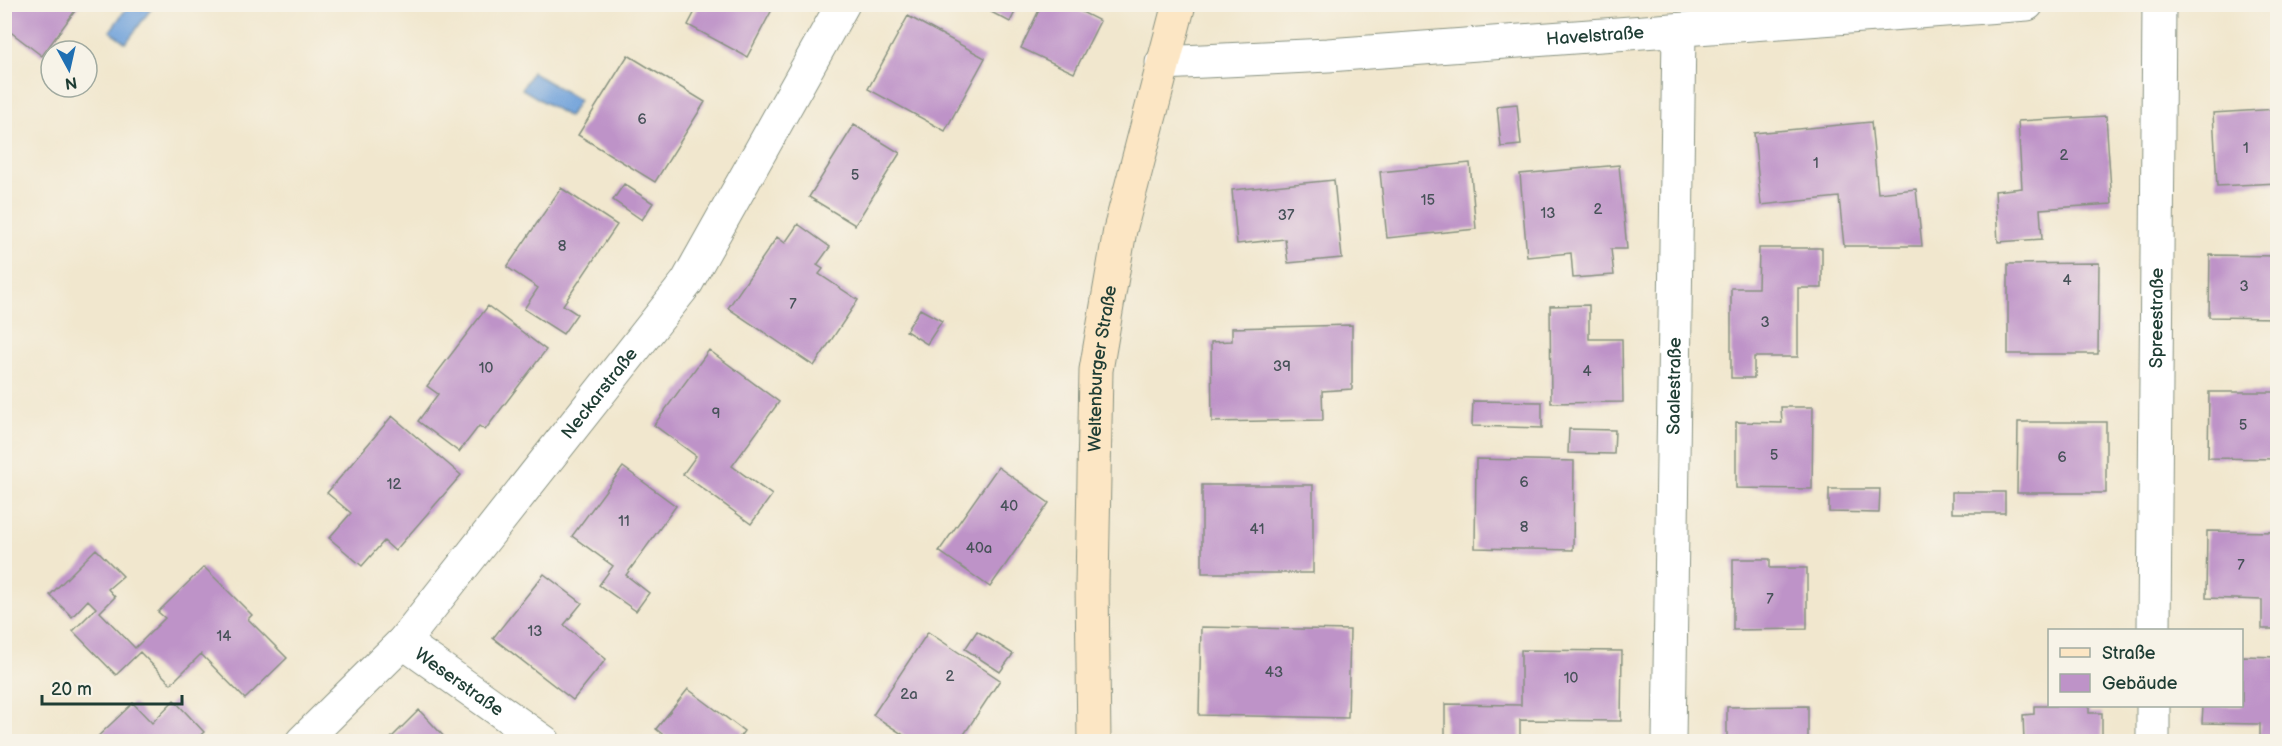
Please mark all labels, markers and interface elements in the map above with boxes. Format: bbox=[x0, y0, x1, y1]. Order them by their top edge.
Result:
street label: Havelstraße bbox=[1545, 22, 1645, 50]
north arrow bbox=[39, 39, 99, 99]
text: N bbox=[64, 72, 78, 93]
house number: 6 bbox=[637, 110, 647, 129]
house number: 1 bbox=[2243, 139, 2249, 158]
house number: 2 bbox=[2060, 146, 2069, 165]
house number: 1 bbox=[1813, 154, 1819, 173]
house number: 5 bbox=[851, 166, 859, 185]
house number: 15 bbox=[1421, 191, 1435, 210]
house number: 2 bbox=[1594, 200, 1603, 219]
house number: 13 bbox=[1540, 204, 1556, 223]
house number: 37 bbox=[1278, 206, 1295, 225]
house number: 8 bbox=[558, 237, 567, 256]
street label: Spreestraße bbox=[2146, 267, 2168, 368]
house number: 4 bbox=[2062, 271, 2072, 290]
house number: 3 bbox=[2239, 277, 2249, 296]
street label: Weltenburger Straße bbox=[1084, 283, 1121, 452]
house number: 7 bbox=[789, 295, 797, 314]
house number: 3 bbox=[1760, 313, 1770, 332]
street label: Saalestraße bbox=[1663, 337, 1686, 435]
street label: Neckarstraße bbox=[557, 343, 642, 443]
house number: 39 bbox=[1273, 357, 1291, 376]
house number: 10 bbox=[479, 359, 493, 378]
house number: 4 bbox=[1582, 362, 1592, 381]
house number: 9 bbox=[712, 404, 720, 423]
house number: 5 bbox=[2239, 416, 2247, 435]
house number: 5 bbox=[1770, 446, 1778, 465]
house number: 6 bbox=[2057, 448, 2067, 467]
house number: 6 bbox=[1519, 473, 1529, 492]
house number: 12 bbox=[387, 475, 401, 494]
house number: 40 bbox=[1000, 497, 1018, 516]
house number: 11 bbox=[618, 512, 630, 531]
house number: 8 bbox=[1520, 518, 1529, 537]
house number: 41 bbox=[1250, 520, 1264, 539]
house number: 40a bbox=[966, 539, 992, 558]
house number: 7 bbox=[2237, 556, 2245, 575]
house number: 7 bbox=[1766, 590, 1774, 609]
house number: 13 bbox=[527, 622, 543, 641]
house number: 14 bbox=[217, 627, 231, 646]
legend bbox=[2048, 629, 2243, 707]
text: Straße bbox=[2102, 643, 2156, 664]
street label: Weserstraße bbox=[411, 644, 508, 721]
house number: 43 bbox=[1265, 663, 1283, 682]
house number: 2 bbox=[946, 667, 955, 686]
scale bar bbox=[42, 668, 182, 706]
house number: 10 bbox=[1564, 669, 1578, 688]
text: Gebäude bbox=[2102, 673, 2178, 694]
text: 20 m bbox=[51, 679, 92, 700]
house number: 2a bbox=[900, 685, 918, 704]

